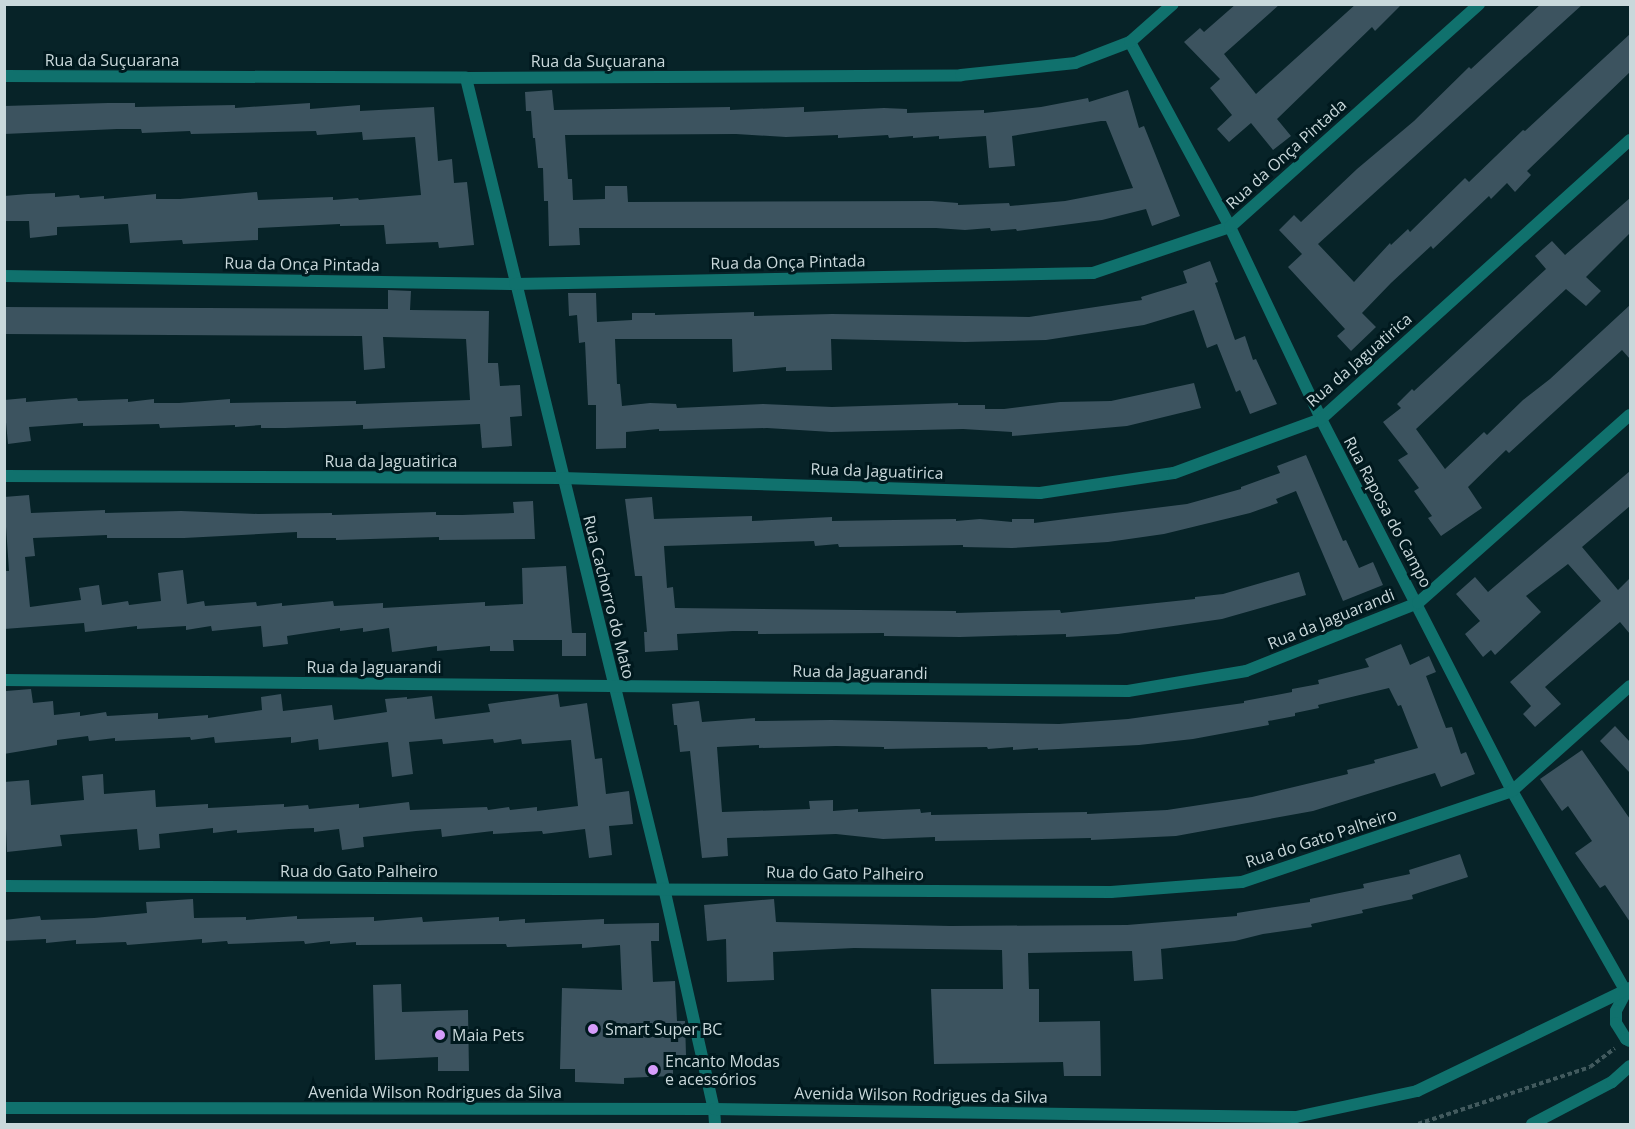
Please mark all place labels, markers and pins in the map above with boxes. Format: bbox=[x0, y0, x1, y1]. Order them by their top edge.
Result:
place label: Smart Super BC bbox=[605, 1019, 722, 1039]
marker: Smart Super BC bbox=[586, 1022, 600, 1036]
place label: Maia Pets bbox=[452, 1025, 524, 1045]
marker: Maia Pets bbox=[433, 1028, 447, 1042]
place label: Encanto Modas e acessórios bbox=[665, 1051, 780, 1089]
marker: Encanto Modas e acessórios bbox=[646, 1063, 660, 1077]

